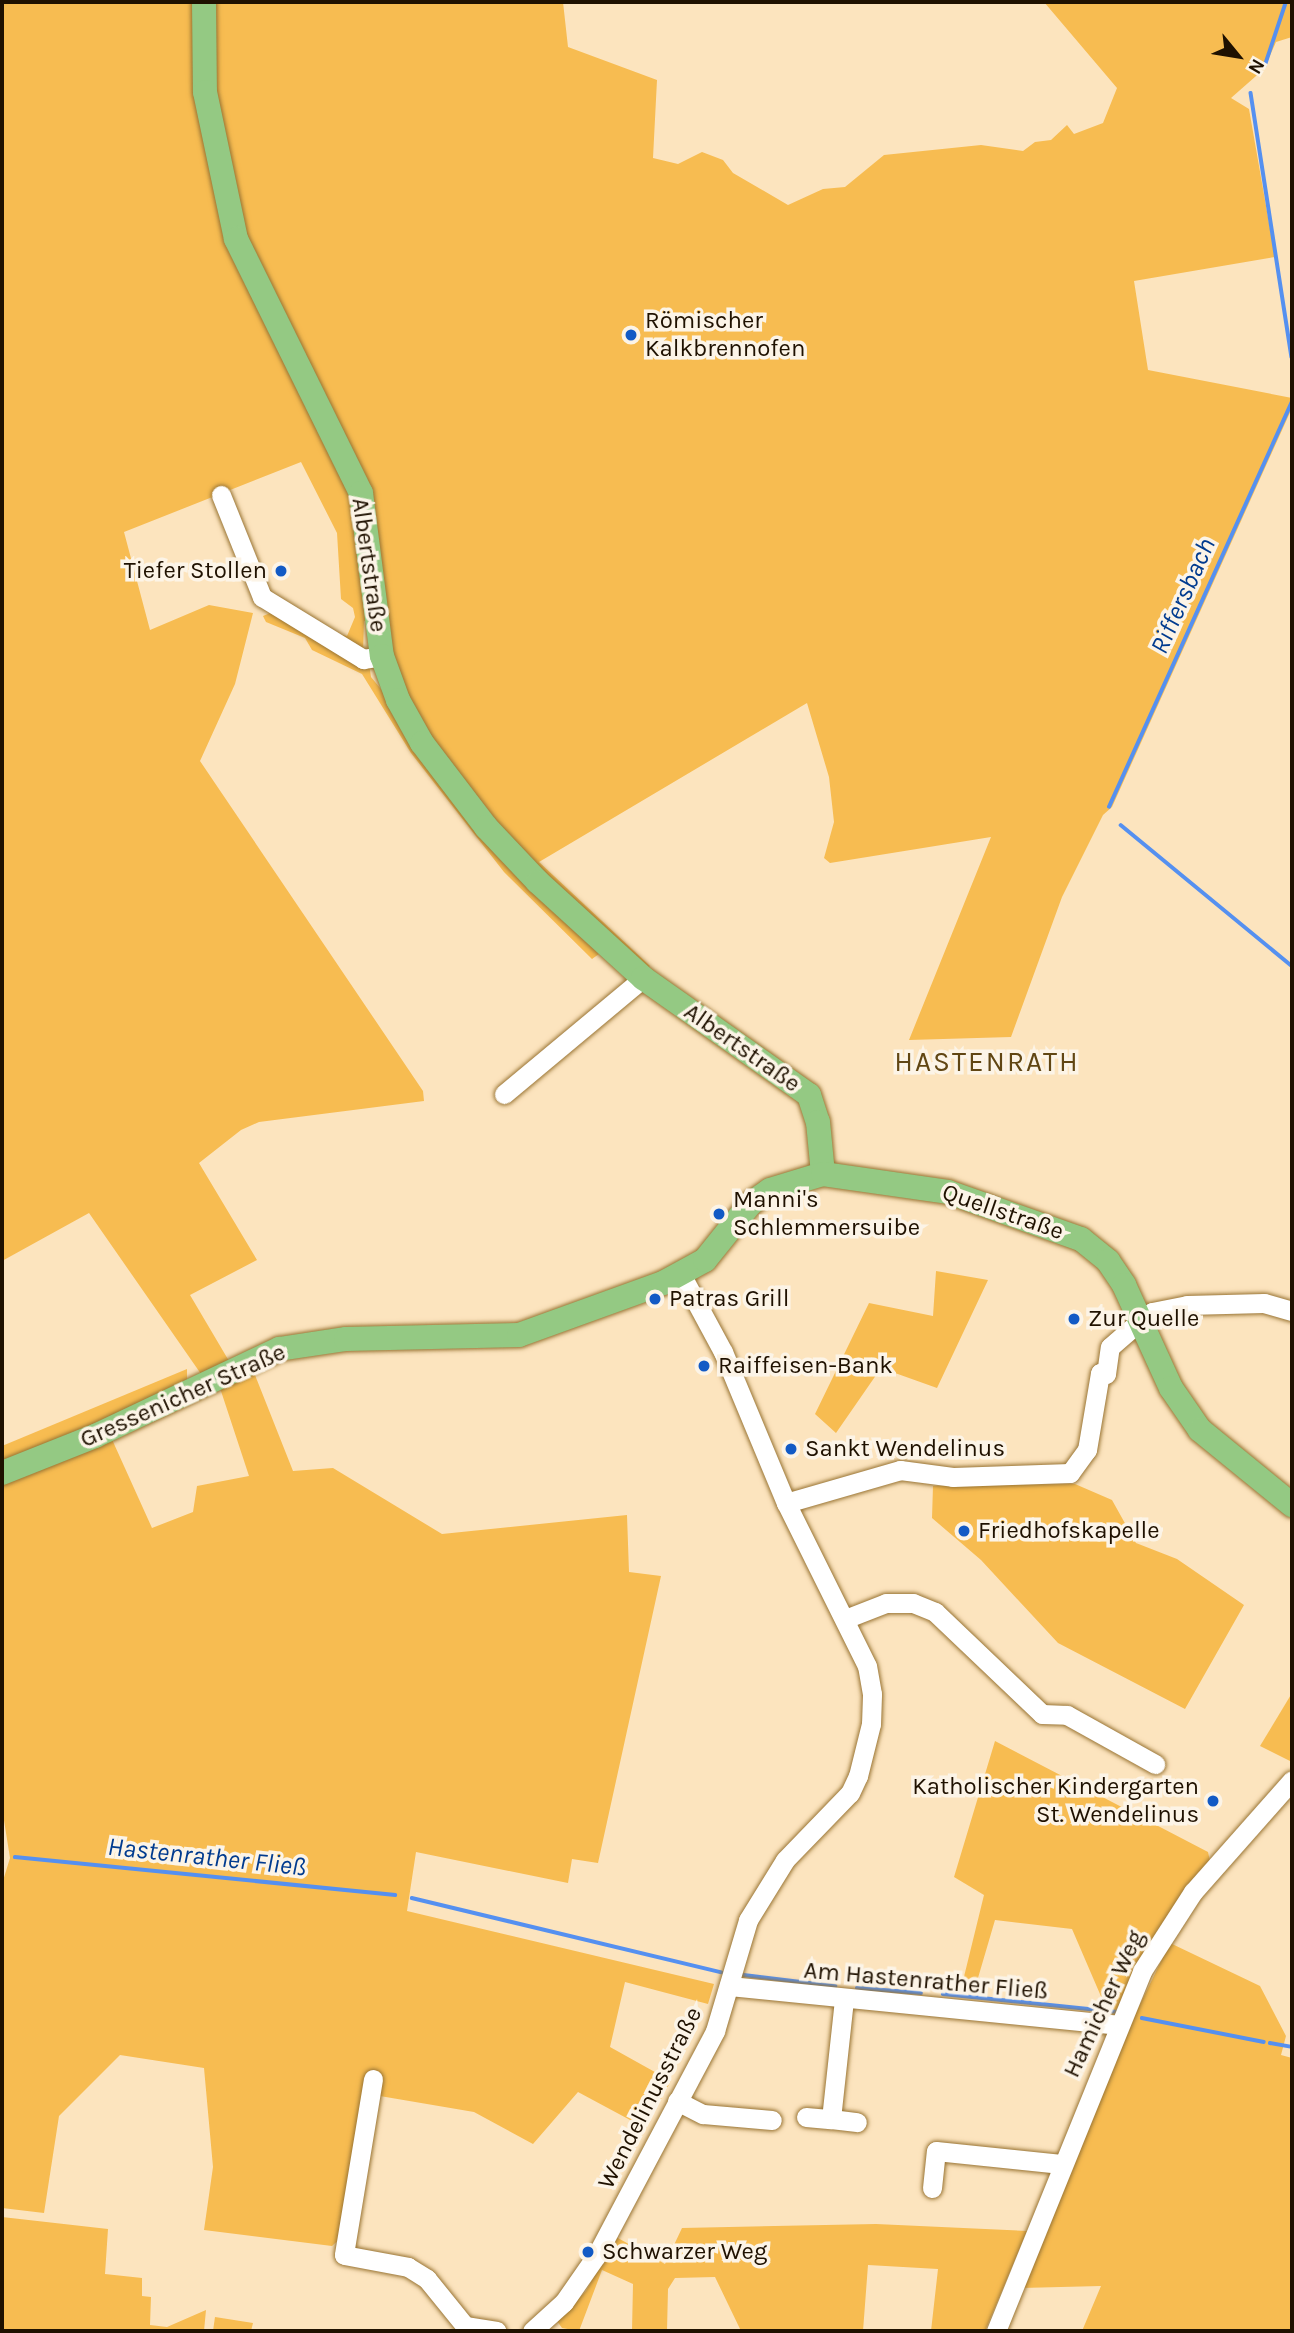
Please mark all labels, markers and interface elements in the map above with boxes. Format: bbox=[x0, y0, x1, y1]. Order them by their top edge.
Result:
north arrow bbox=[1203, 21, 1273, 91]
text: N bbox=[1243, 55, 1269, 78]
place label: Römischer Kalkbrennofen bbox=[645, 307, 805, 363]
marker: Römischer Kalkbrennofen bbox=[623, 327, 639, 343]
street label: Albertstraße bbox=[345, 496, 393, 634]
water label: Riffersbach bbox=[1144, 533, 1222, 659]
place label: Tiefer Stollen bbox=[124, 557, 267, 585]
marker: Tiefer Stollen bbox=[273, 563, 289, 579]
street label: Albertstraße bbox=[678, 997, 806, 1099]
district label: HASTENRATH bbox=[896, 1045, 1078, 1079]
street label: Quellstraße bbox=[939, 1178, 1067, 1246]
place label: Manni's Schlemmersuibe bbox=[733, 1186, 920, 1242]
marker: Manni's Schlemmersuibe bbox=[711, 1206, 727, 1222]
place label: Patras Grill bbox=[669, 1285, 789, 1313]
marker: Patras Grill bbox=[647, 1291, 663, 1307]
place label: Zur Quelle bbox=[1088, 1305, 1199, 1333]
marker: Zur Quelle bbox=[1066, 1311, 1082, 1327]
street label: Gressenicher Straße bbox=[76, 1338, 290, 1454]
place label: Raiffeisen-Bank bbox=[718, 1352, 893, 1380]
marker: Raiffeisen-Bank bbox=[696, 1358, 712, 1374]
place label: Sankt Wendelinus bbox=[805, 1435, 1005, 1463]
marker: Sankt Wendelinus bbox=[783, 1441, 799, 1457]
place label: Friedhofskapelle bbox=[978, 1517, 1160, 1545]
marker: Friedhofskapelle bbox=[956, 1523, 972, 1539]
place label: Katholischer Kindergarten St. Wendelinus bbox=[912, 1773, 1199, 1829]
marker: Katholischer Kindergarten St. Wendelinus bbox=[1205, 1793, 1221, 1809]
water label: Hastenrather Fließ bbox=[106, 1831, 308, 1883]
street label: Hamicher Weg bbox=[1057, 1926, 1151, 2082]
street label: Am Hastenrather Fließ bbox=[803, 1956, 1049, 2006]
street label: Wendelinusstraße bbox=[592, 2002, 708, 2194]
place label: Schwarzer Weg bbox=[602, 2238, 767, 2266]
marker: Schwarzer Weg bbox=[580, 2244, 596, 2260]

